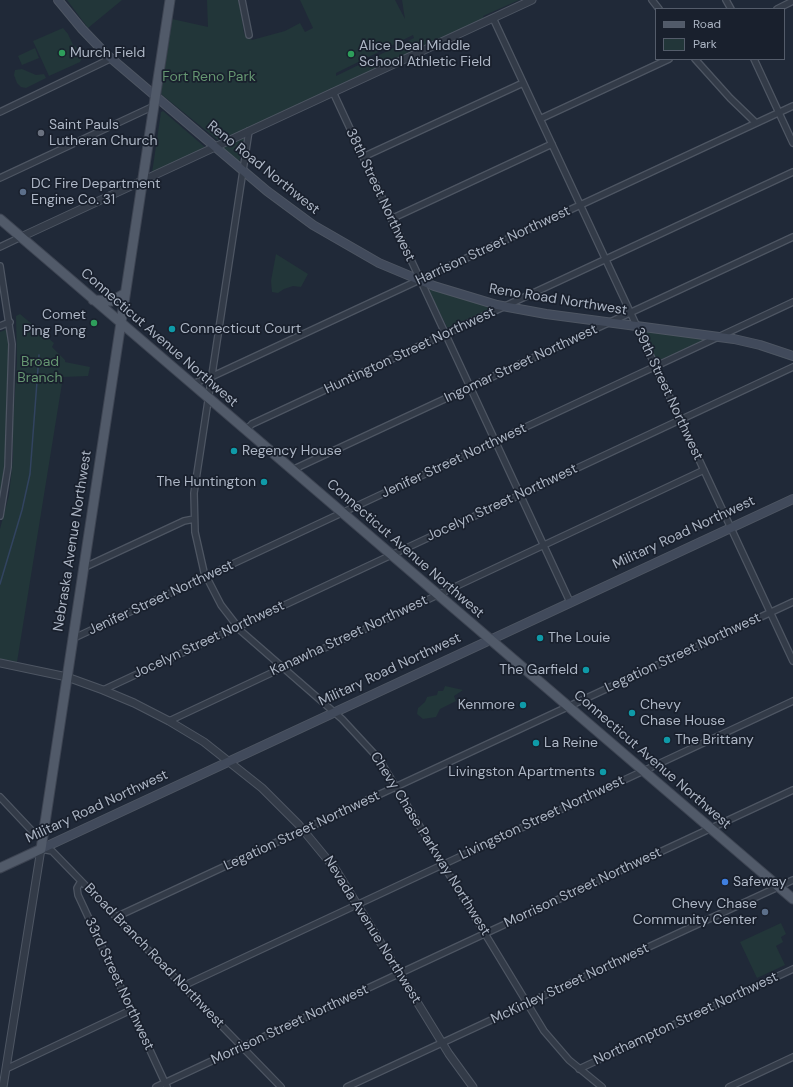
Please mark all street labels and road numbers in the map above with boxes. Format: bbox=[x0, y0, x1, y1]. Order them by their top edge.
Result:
street label: Reno Road Northwest bbox=[204, 118, 322, 218]
street label: 38th Street Northwest bbox=[342, 126, 418, 264]
street label: Harrison Street Northwest bbox=[413, 203, 573, 289]
street label: Connecticut Avenue Northwest bbox=[77, 265, 241, 411]
street label: Reno Road Northwest bbox=[488, 281, 628, 319]
street label: Huntington Street Northwest bbox=[322, 304, 498, 398]
street label: Ingomar Street Northwest bbox=[442, 321, 600, 407]
street label: 39th Street Northwest bbox=[630, 325, 706, 463]
street label: Jenifer Street Northwest bbox=[379, 420, 529, 502]
street label: Nebraska Avenue Northwest bbox=[50, 449, 96, 633]
street label: Jocelyn Street Northwest bbox=[424, 461, 580, 545]
street label: Connecticut Avenue Northwest bbox=[323, 476, 487, 622]
street label: Military Road Northwest bbox=[610, 493, 758, 573]
street label: Jenifer Street Northwest bbox=[86, 557, 236, 639]
street label: Kanawha Street Northwest bbox=[268, 592, 430, 680]
street label: Jocelyn Street Northwest bbox=[131, 598, 287, 682]
street label: Legation Street Northwest bbox=[603, 610, 763, 696]
street label: Military Road Northwest bbox=[316, 630, 464, 710]
street label: Connecticut Avenue Northwest bbox=[570, 687, 734, 833]
street label: Chevy Chase Parkway Northwest bbox=[366, 749, 494, 939]
street label: Military Road Northwest bbox=[23, 767, 171, 847]
street label: Livingston Street Northwest bbox=[457, 772, 627, 864]
street label: Legation Street Northwest bbox=[222, 788, 382, 874]
street label: Morrison Street Northwest bbox=[502, 844, 664, 932]
street label: Nevada Avenue Northwest bbox=[320, 853, 424, 1007]
street label: Broad Branch Road Northwest bbox=[80, 880, 228, 1032]
street label: 33rd Street Northwest bbox=[81, 915, 157, 1053]
street label: McKinley Street Northwest bbox=[488, 940, 652, 1028]
street label: Northampton Street Northwest bbox=[591, 969, 781, 1069]
street label: Morrison Street Northwest bbox=[209, 981, 371, 1069]

